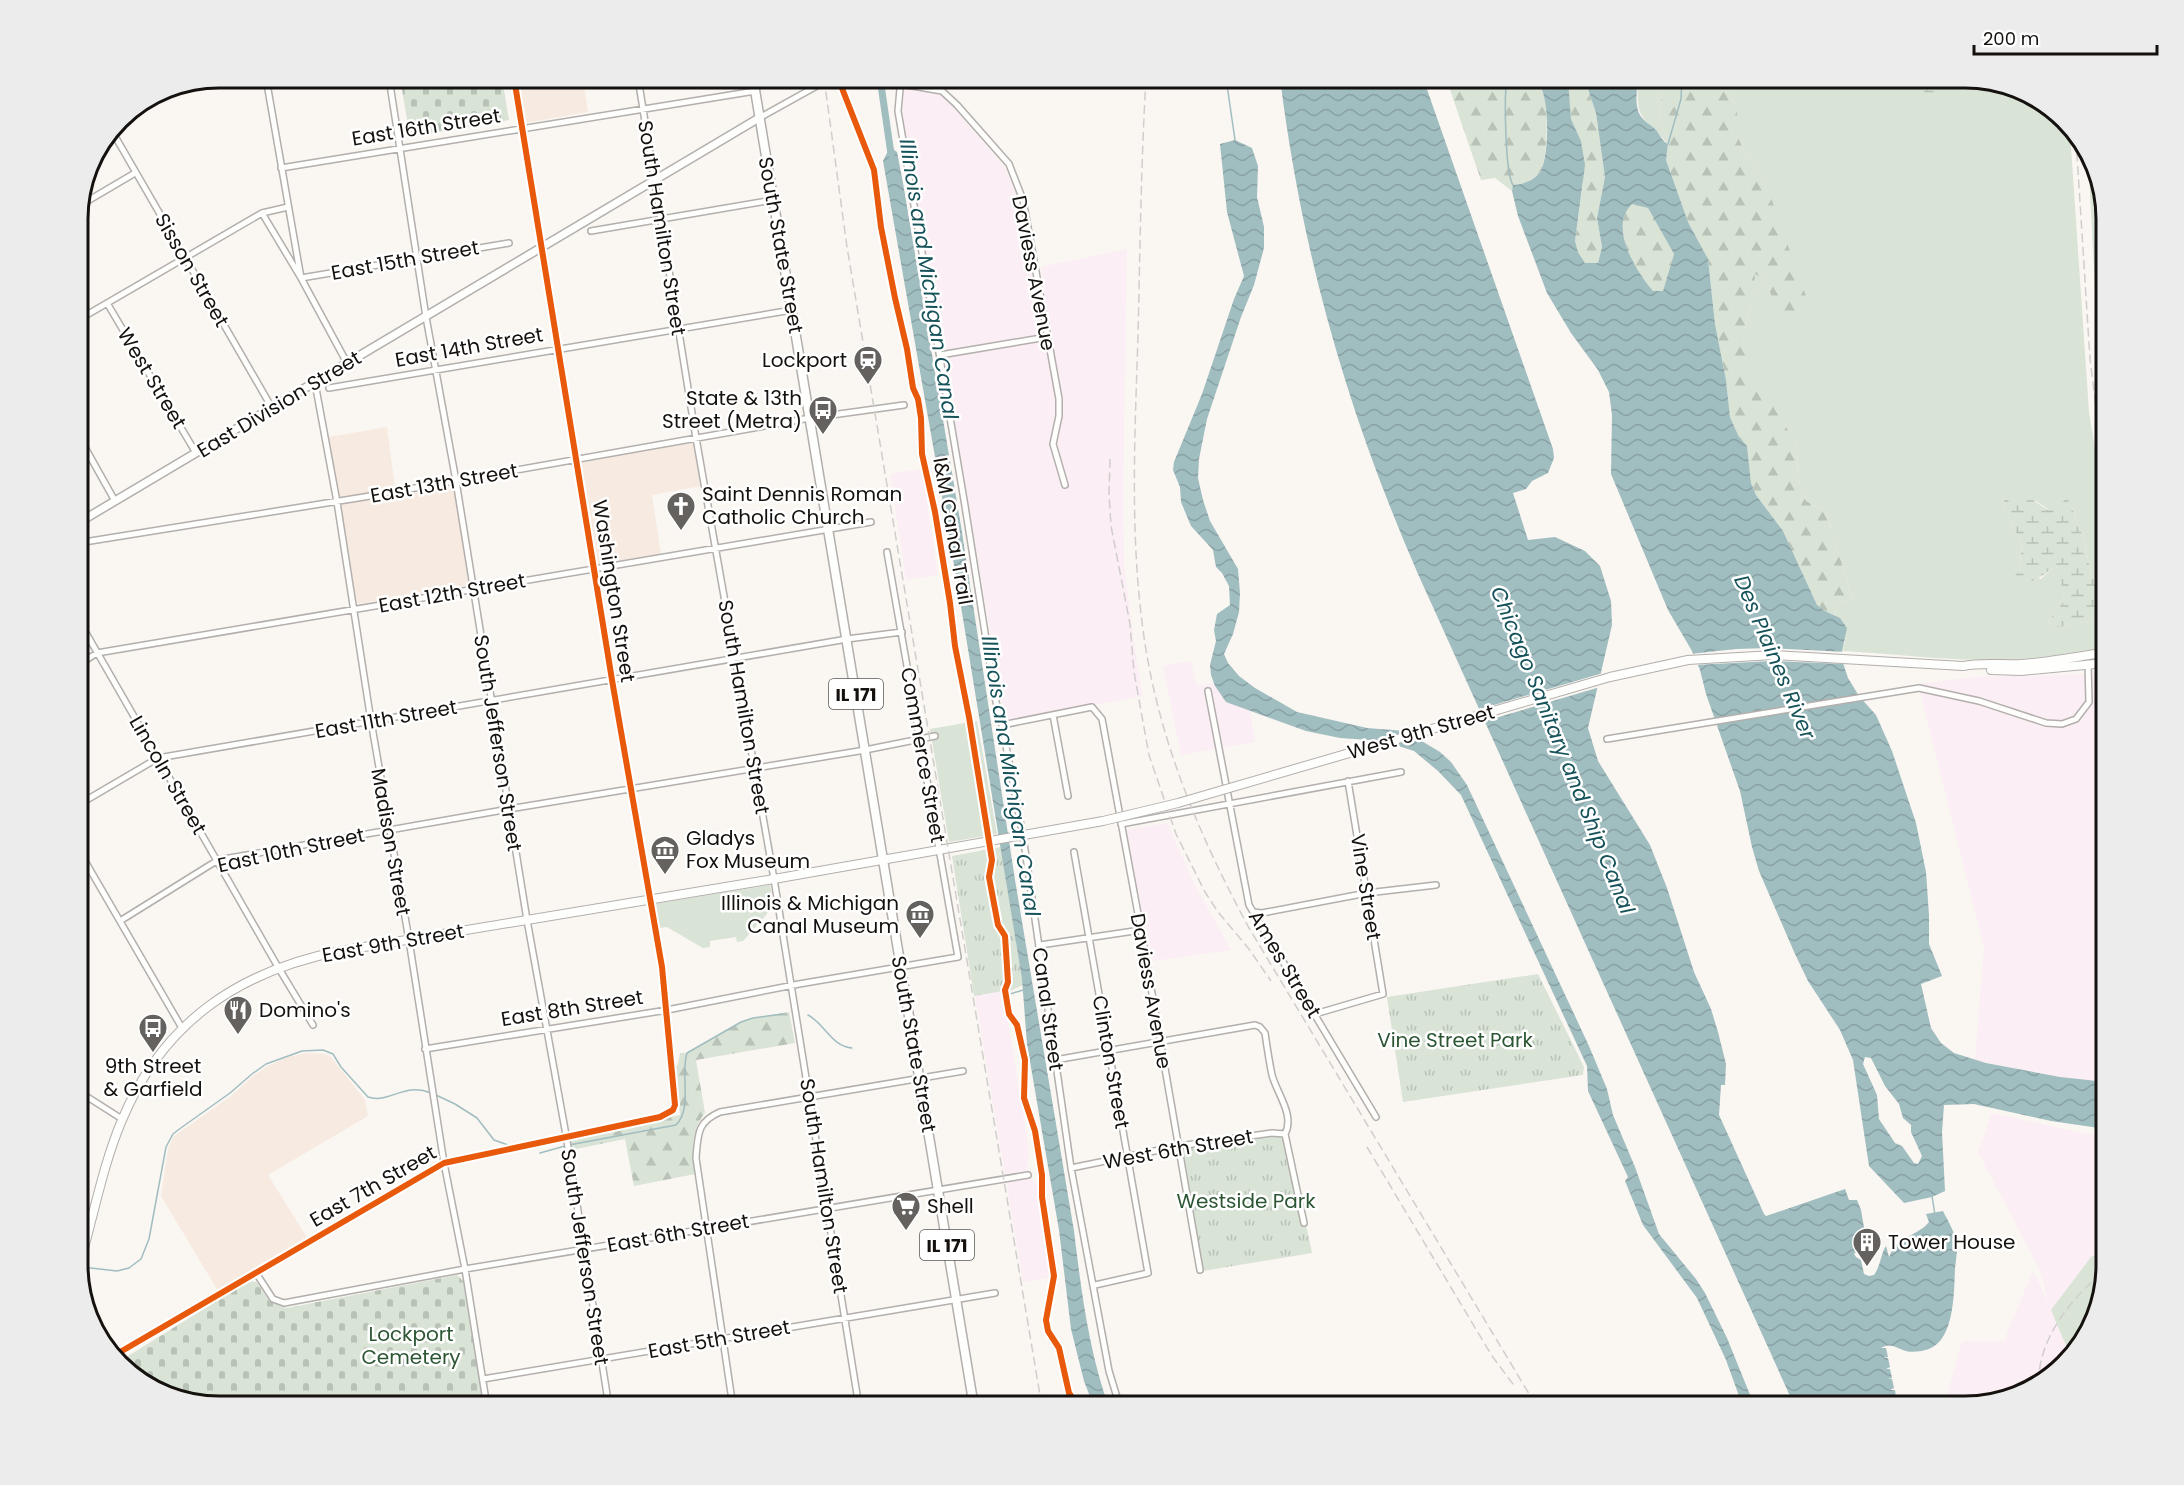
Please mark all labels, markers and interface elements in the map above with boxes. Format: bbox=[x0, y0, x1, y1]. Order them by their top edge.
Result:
scale bar bbox=[1974, 18, 2157, 56]
text: 200 m bbox=[1983, 26, 2039, 51]
street label: East 16th Street bbox=[350, 101, 502, 153]
street label: South Hamilton Street bbox=[631, 118, 693, 338]
water label: Illinois and Michigan Canal bbox=[892, 137, 966, 422]
street label: South State Street bbox=[752, 154, 810, 336]
street label: Daviess Avenue bbox=[1005, 193, 1063, 353]
street label: Sisson Street bbox=[148, 208, 236, 332]
street label: East 15th Street bbox=[329, 233, 481, 287]
street label: East 14th Street bbox=[393, 320, 545, 374]
street label: West Street bbox=[111, 322, 193, 434]
street label: East Division Street bbox=[192, 344, 366, 464]
station icon: Lockport bbox=[852, 344, 884, 386]
place label: Lockport bbox=[762, 346, 847, 374]
place label: State & 13th Street (Metra) bbox=[662, 384, 802, 435]
bus stop icon: State & 13th Street (Metra) bbox=[807, 394, 839, 436]
street label: I&M Canal Trail bbox=[926, 455, 980, 607]
street label: East 13th Street bbox=[368, 456, 520, 510]
place label: Saint Dennis Roman Catholic Church bbox=[702, 480, 902, 531]
church icon: Saint Dennis Roman Catholic Church bbox=[665, 490, 697, 532]
street label: Washington Street bbox=[586, 498, 642, 684]
street label: East 12th Street bbox=[376, 566, 528, 620]
water label: Des Plaines River bbox=[1727, 570, 1823, 745]
water label: Chicago Sanitary and Ship Canal bbox=[1484, 582, 1643, 919]
street label: South Hamilton Street bbox=[711, 598, 777, 816]
street label: South Jefferson Street bbox=[467, 633, 529, 853]
water label: Illinois and Michigan Canal bbox=[974, 634, 1048, 919]
street label: Commerce Street bbox=[894, 665, 952, 845]
road number: IL 171 bbox=[829, 679, 883, 709]
street label: East 11th Street bbox=[313, 693, 459, 745]
street label: West 9th Street bbox=[1344, 698, 1498, 766]
street label: Lincoln Street bbox=[123, 710, 213, 840]
street label: Madison Street bbox=[364, 766, 418, 918]
street label: East 10th Street bbox=[215, 821, 367, 879]
place label: Gladys Fox Museum bbox=[686, 824, 810, 875]
street label: Vine Street bbox=[1344, 832, 1388, 942]
museum icon: Gladys Fox Museum bbox=[649, 834, 681, 876]
place label: Illinois & Michigan Canal Museum bbox=[721, 889, 899, 940]
museum icon: Illinois & Michigan Canal Museum bbox=[904, 898, 936, 940]
street label: Ames Street bbox=[1242, 905, 1328, 1023]
street label: Daviess Avenue bbox=[1124, 911, 1178, 1071]
street label: East 9th Street bbox=[320, 917, 466, 969]
street label: Canal Street bbox=[1025, 946, 1071, 1072]
street label: South State Street bbox=[885, 953, 943, 1135]
street label: East 8th Street bbox=[499, 983, 645, 1033]
street label: Clinton Street bbox=[1086, 993, 1136, 1131]
restaurant icon: Domino's bbox=[222, 994, 254, 1036]
place label: Domino's bbox=[259, 996, 351, 1024]
bus stop icon: 9th Street & Garfield bbox=[137, 1012, 169, 1054]
park label: Vine Street Park bbox=[1377, 1026, 1534, 1054]
place label: 9th Street & Garfield bbox=[104, 1052, 203, 1103]
street label: South Hamilton Street bbox=[793, 1076, 855, 1296]
street label: West 6th Street bbox=[1101, 1122, 1255, 1176]
street label: East 7th Street bbox=[305, 1138, 441, 1234]
street label: South Jefferson Street bbox=[554, 1147, 616, 1367]
park label: Westside Park bbox=[1176, 1187, 1316, 1215]
supermarket icon: Shell bbox=[890, 1190, 922, 1232]
place label: Shell bbox=[927, 1192, 974, 1220]
street label: East 6th Street bbox=[605, 1207, 751, 1259]
building icon: Tower House bbox=[1851, 1226, 1883, 1268]
place label: Tower House bbox=[1888, 1228, 2016, 1256]
road number: IL 171 bbox=[920, 1230, 974, 1260]
street label: East 5th Street bbox=[646, 1313, 792, 1365]
park label: Lockport Cemetery bbox=[361, 1320, 461, 1371]

